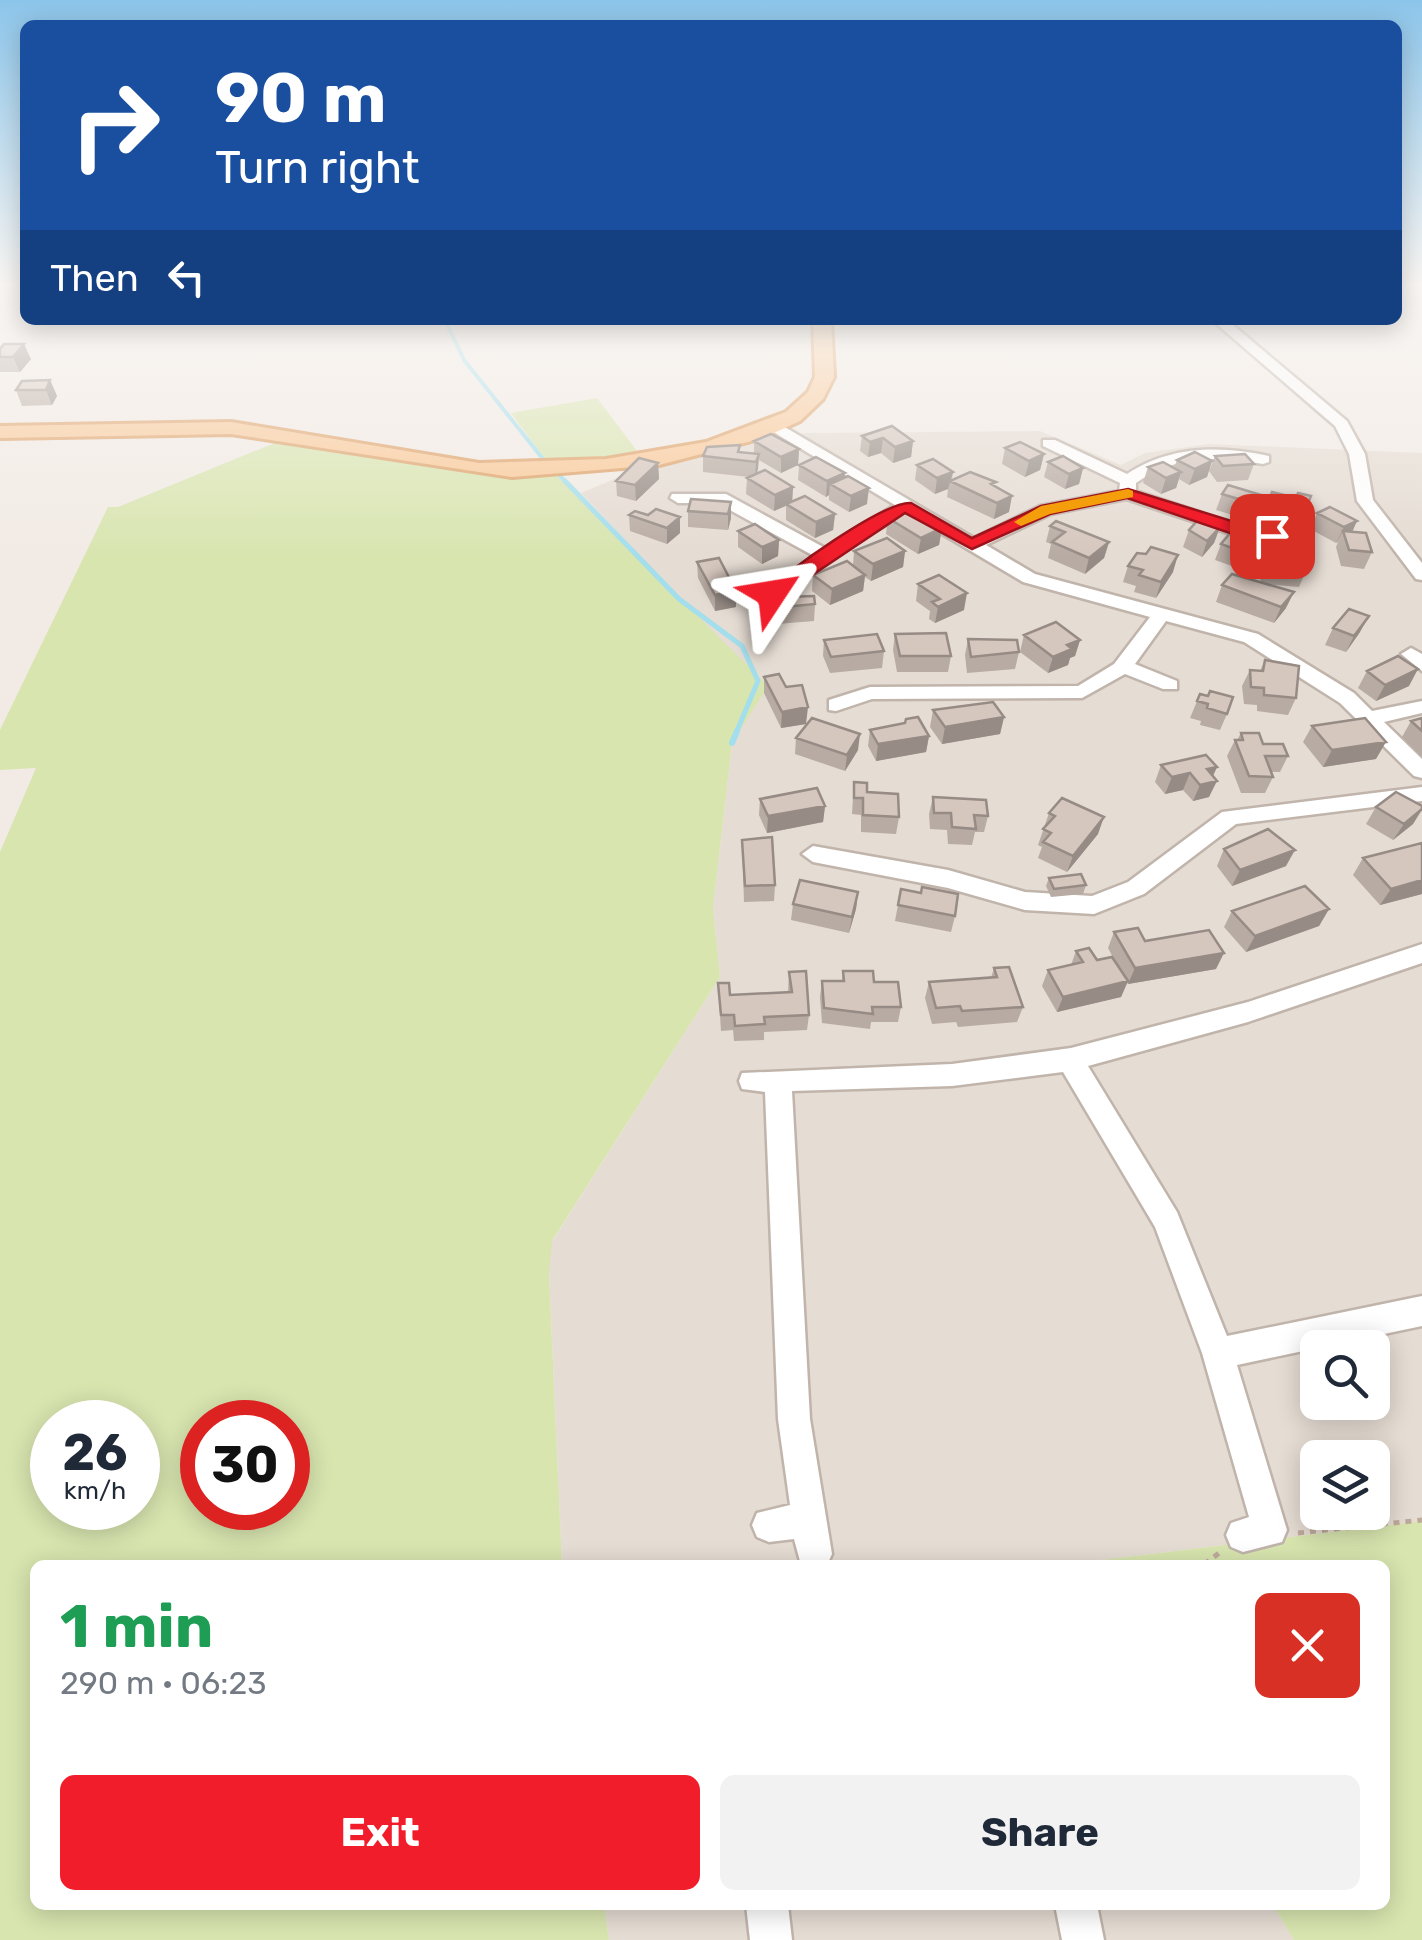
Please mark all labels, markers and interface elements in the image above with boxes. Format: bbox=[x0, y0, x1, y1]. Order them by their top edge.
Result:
text: 90 m bbox=[215, 57, 387, 140]
icon: right bbox=[50, 60, 180, 190]
text: Turn right bbox=[215, 141, 419, 194]
icon: left bbox=[159, 250, 214, 305]
text: Then bbox=[50, 255, 139, 301]
pin bbox=[1230, 494, 1315, 579]
icon: arrive bbox=[1245, 509, 1300, 564]
position arrow bbox=[720, 542, 824, 646]
map controls bbox=[1300, 1330, 1390, 1530]
button: search bbox=[1300, 1330, 1390, 1420]
speed limit sign: 30 bbox=[180, 1400, 310, 1530]
text: 26 bbox=[62, 1423, 128, 1483]
button: layers bbox=[1300, 1440, 1390, 1530]
text: km/h bbox=[64, 1476, 126, 1505]
text: 1 min bbox=[60, 1591, 213, 1662]
button: close bbox=[1255, 1593, 1360, 1698]
text: 290 m · 06:23 bbox=[60, 1664, 266, 1702]
button: Exit bbox=[60, 1775, 700, 1890]
button: Share bbox=[720, 1775, 1360, 1890]

